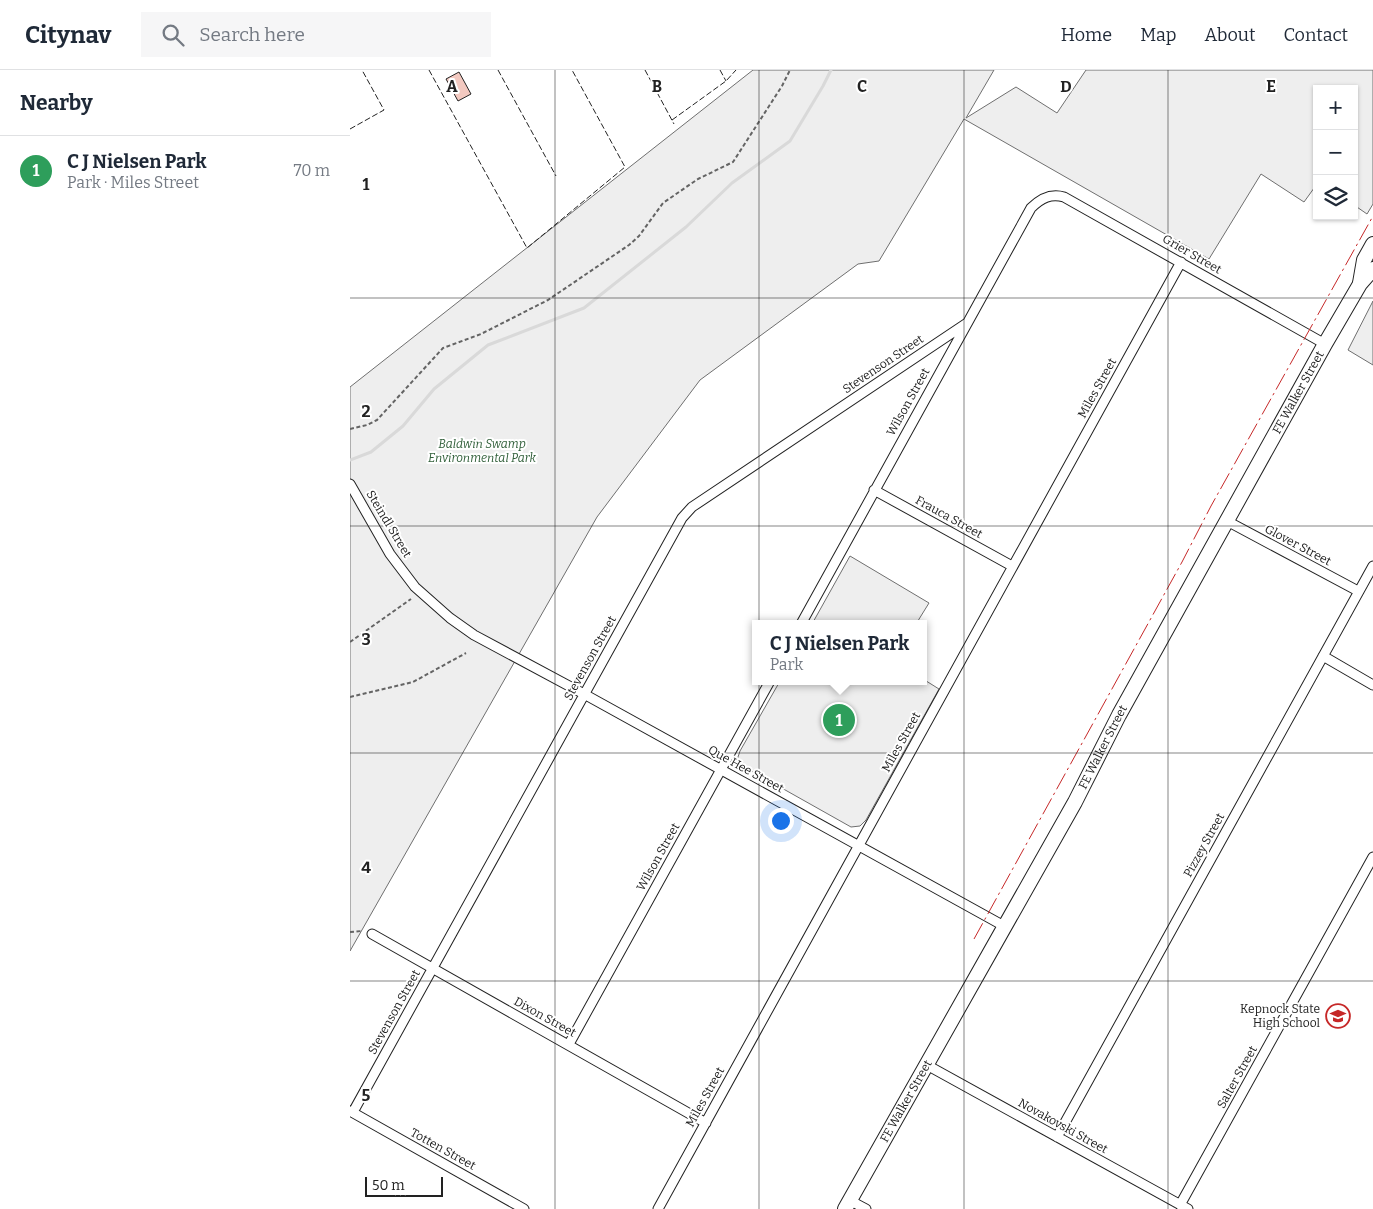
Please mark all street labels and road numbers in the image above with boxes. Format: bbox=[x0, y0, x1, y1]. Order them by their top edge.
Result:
street label: Grier Street bbox=[1160, 232, 1225, 277]
street label: Stevenson Street bbox=[840, 331, 927, 396]
street label: FE Walker Street bbox=[1270, 348, 1327, 436]
street label: Miles Street bbox=[1075, 355, 1120, 420]
street label: Wilson Street bbox=[884, 365, 933, 438]
street label: Steindl Street bbox=[363, 488, 415, 561]
street label: Frauca Street bbox=[913, 493, 985, 541]
street label: Glover Street bbox=[1262, 522, 1334, 569]
street label: Stevenson Street bbox=[561, 613, 619, 703]
street label: FE Walker Street bbox=[1076, 702, 1130, 791]
street label: Miles Street bbox=[879, 709, 924, 774]
street label: Que Hee Street bbox=[706, 742, 787, 796]
street label: Pizzey Street bbox=[1181, 810, 1228, 879]
street label: Wilson Street bbox=[634, 820, 683, 893]
street label: Stevenson Street bbox=[365, 967, 423, 1057]
street label: Dixon Street bbox=[512, 994, 579, 1040]
street label: Salter Street bbox=[1214, 1043, 1260, 1111]
street label: FE Walker Street bbox=[877, 1057, 935, 1145]
street label: Miles Street bbox=[683, 1064, 728, 1129]
street label: Novakovski Street bbox=[1016, 1096, 1111, 1157]
street label: Totten Street bbox=[408, 1125, 479, 1173]

